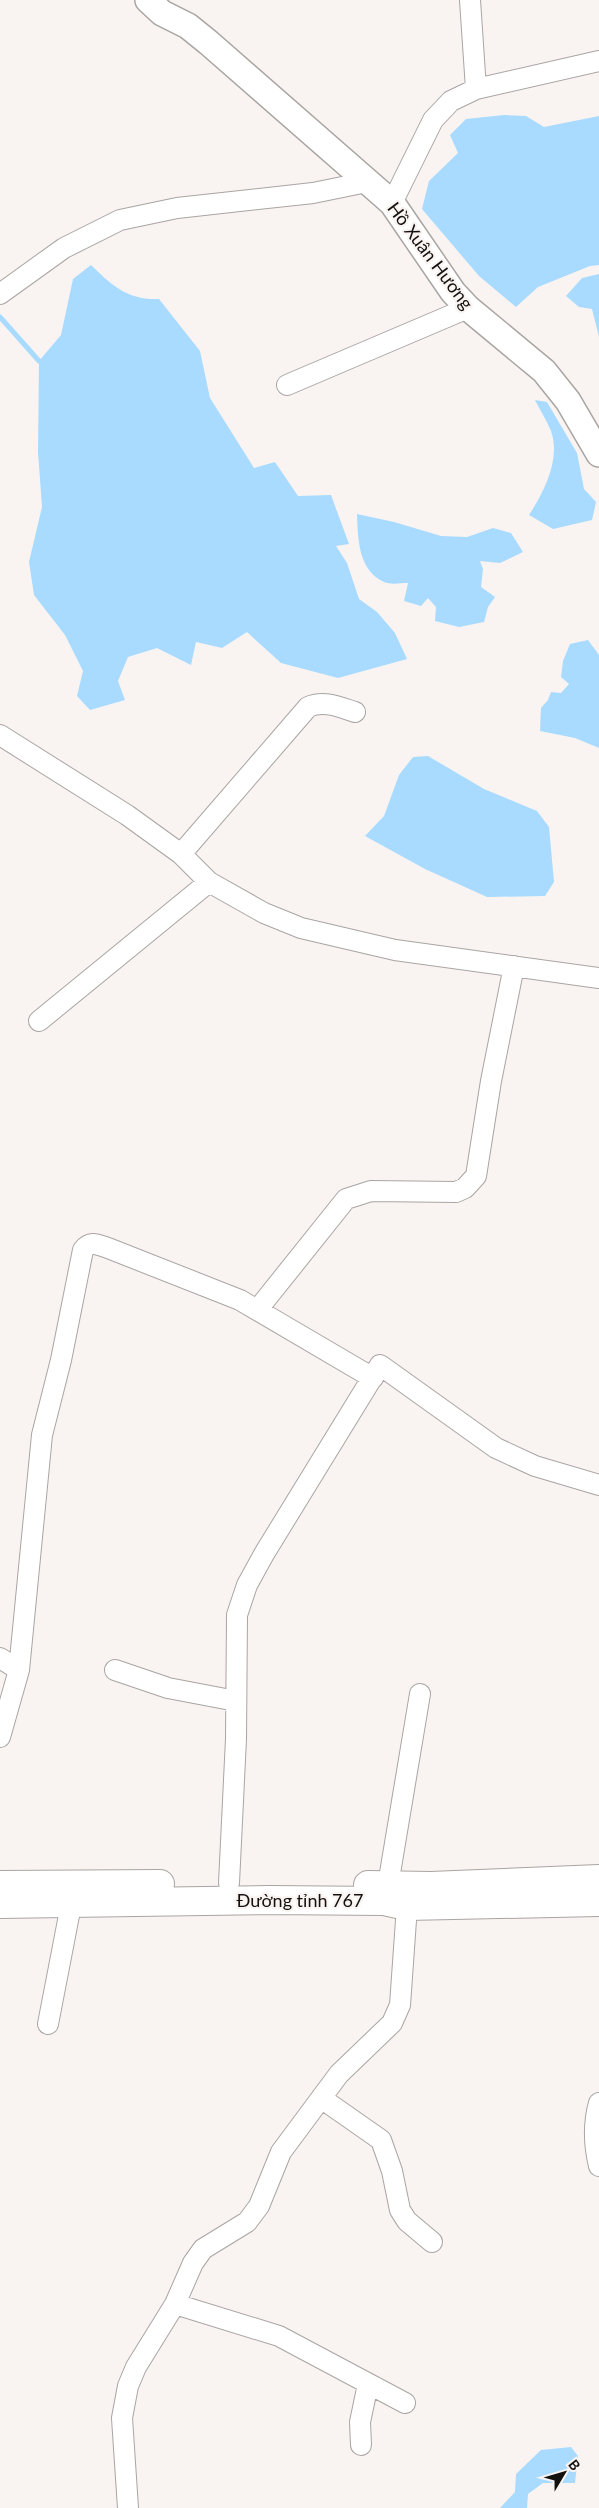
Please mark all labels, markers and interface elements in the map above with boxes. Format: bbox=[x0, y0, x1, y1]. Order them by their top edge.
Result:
street label: Hồ Xuân Hương bbox=[383, 198, 478, 313]
street label: Đường tỉnh 767 bbox=[237, 1889, 363, 1911]
north arrow bbox=[539, 2448, 589, 2498]
text: B bbox=[565, 2456, 584, 2474]

